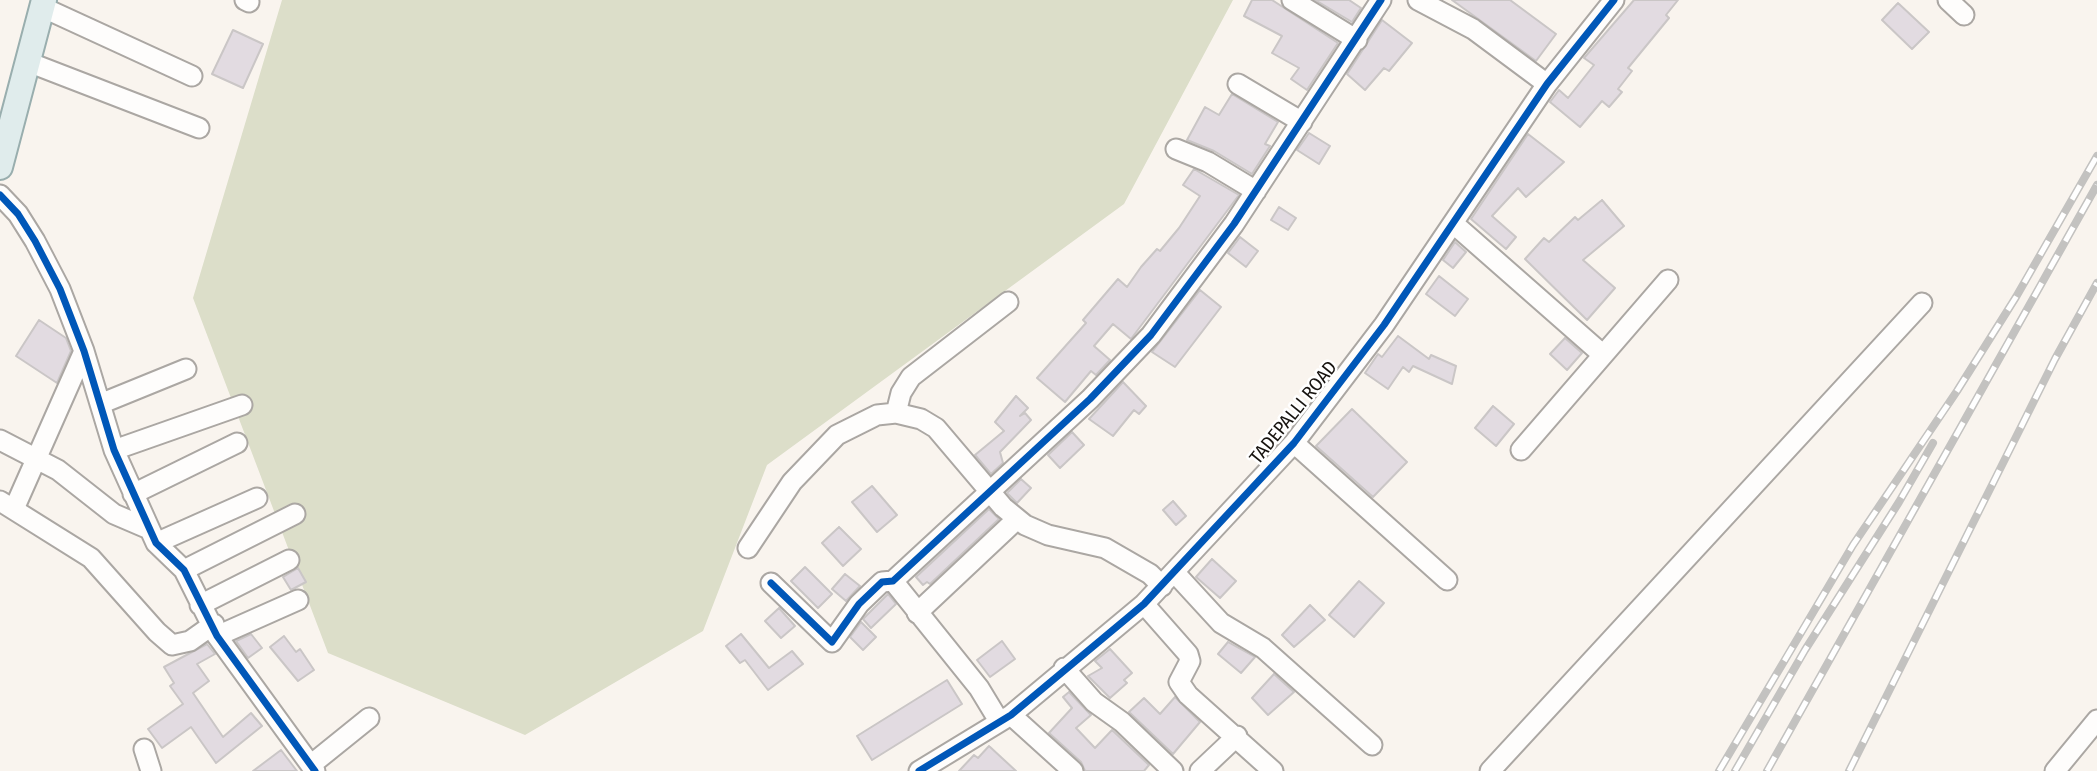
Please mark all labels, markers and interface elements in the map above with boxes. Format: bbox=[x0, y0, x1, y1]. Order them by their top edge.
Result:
street label: TADEPALLI ROAD bbox=[1246, 357, 1342, 469]

